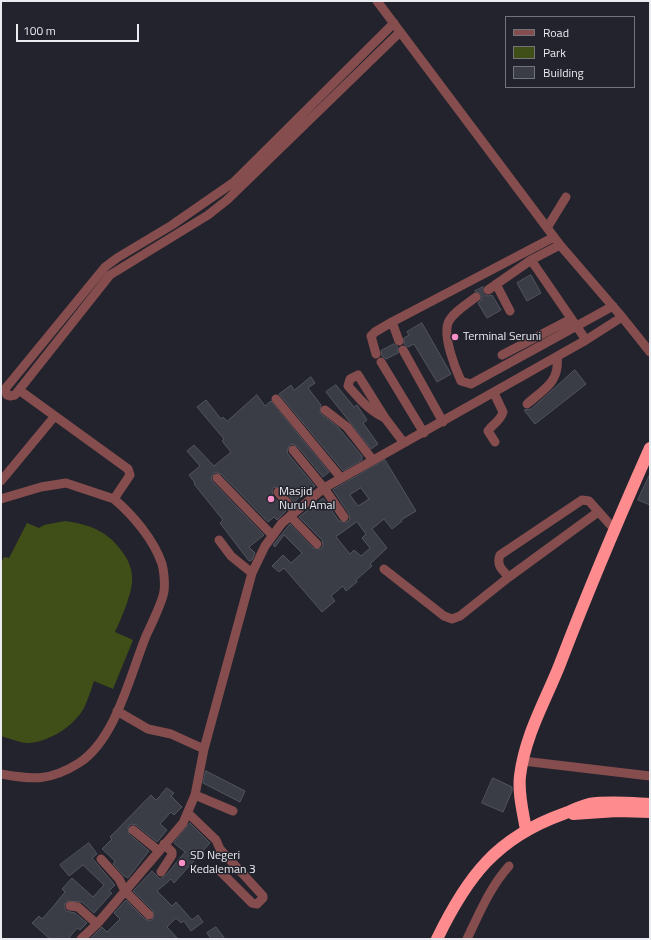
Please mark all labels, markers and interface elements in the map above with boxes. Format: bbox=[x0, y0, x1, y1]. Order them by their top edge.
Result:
scale bar bbox=[18, 16, 141, 42]
legend bbox=[505, 16, 635, 88]
text: 100 m bbox=[23, 21, 56, 40]
text: Road bbox=[543, 23, 569, 42]
text: Park bbox=[543, 43, 566, 62]
text: Building bbox=[543, 63, 584, 82]
place label: Terminal Seruni bbox=[463, 330, 541, 344]
marker: Terminal Seruni bbox=[450, 332, 460, 342]
place label: Masjid Nurul Amal bbox=[279, 485, 335, 513]
marker: Masjid Nurul Amal bbox=[266, 494, 276, 504]
place label: SD Negeri Kedaleman 3 bbox=[190, 849, 256, 877]
marker: SD Negeri Kedaleman 3 bbox=[177, 858, 187, 868]

